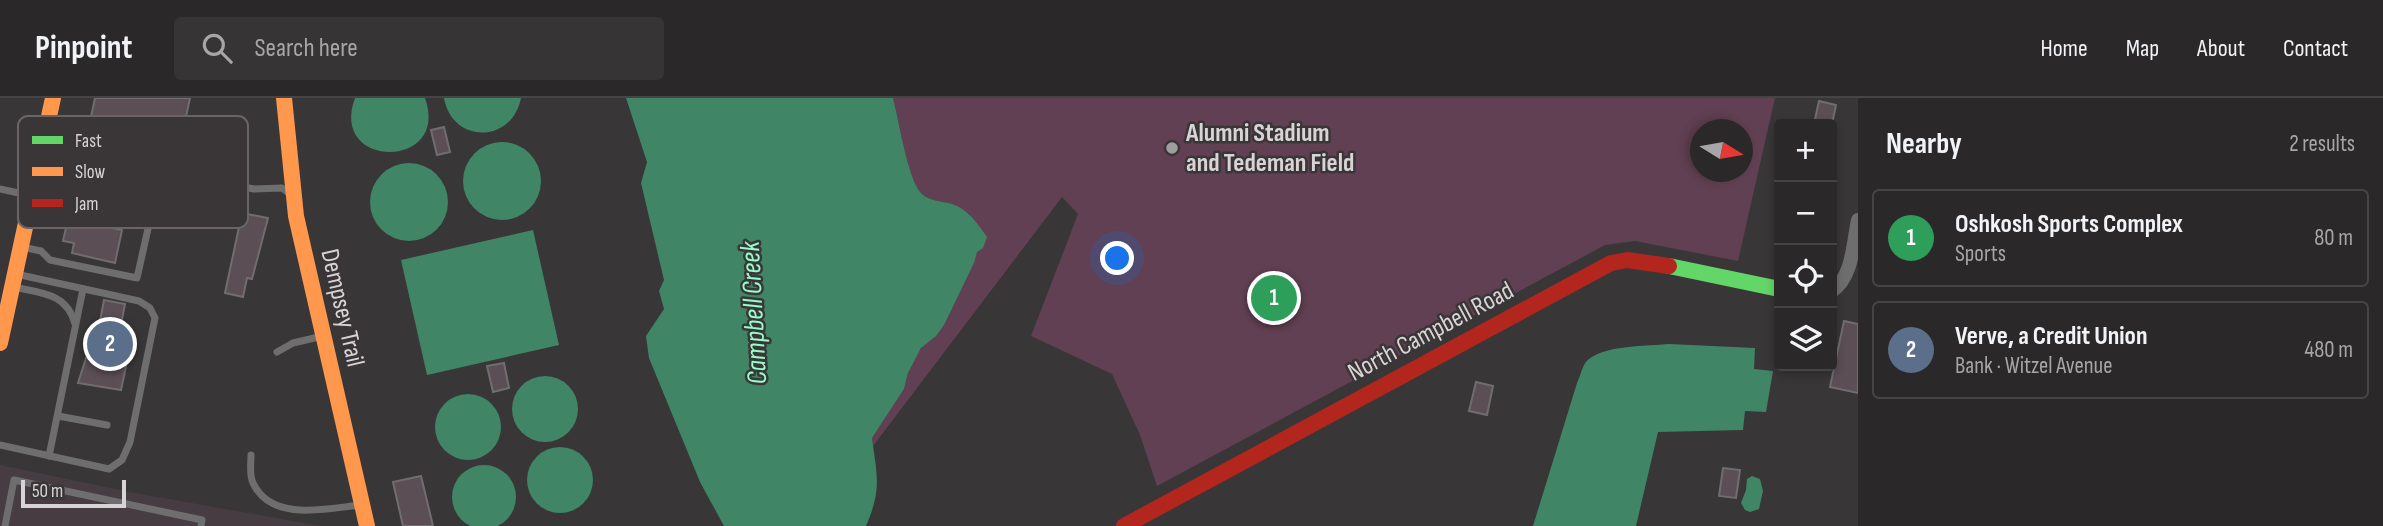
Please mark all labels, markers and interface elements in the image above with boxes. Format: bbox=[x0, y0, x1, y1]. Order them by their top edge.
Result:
search box bbox=[174, 17, 664, 80]
text: Pinpoint bbox=[35, 28, 132, 68]
icon: search bbox=[198, 29, 236, 67]
text: Search here bbox=[254, 33, 358, 64]
text: Home bbox=[2040, 34, 2088, 63]
text: Map bbox=[2126, 34, 2159, 63]
text: About bbox=[2197, 34, 2245, 63]
text: Contact bbox=[2283, 34, 2348, 63]
legend bbox=[18, 116, 248, 228]
place label: Alumni Stadium and Tedeman Field bbox=[1185, 118, 1354, 179]
north arrow bbox=[1690, 119, 1753, 182]
map controls bbox=[1774, 119, 1837, 371]
button: + bbox=[1774, 119, 1837, 182]
text: Nearby bbox=[1886, 126, 1962, 162]
text: Fast bbox=[75, 130, 102, 153]
text: 2 results bbox=[2289, 130, 2355, 158]
marker: Alumni Stadium and Tedeman Field bbox=[1164, 140, 1180, 156]
text: Slow bbox=[75, 161, 105, 184]
button: − bbox=[1774, 182, 1837, 245]
text: Jam bbox=[74, 193, 98, 216]
text: Oshkosh Sports Complex bbox=[1955, 209, 2183, 240]
text: 1 bbox=[1906, 224, 1916, 252]
text: 80 m bbox=[2314, 224, 2353, 252]
water label: Campbell Creek bbox=[734, 239, 774, 385]
text: Sports bbox=[1955, 240, 2006, 268]
your location bbox=[1100, 241, 1134, 275]
button: locate bbox=[1774, 245, 1837, 308]
street label: Dempsey Trail bbox=[313, 246, 371, 370]
pin: 1 bbox=[1251, 272, 1297, 324]
street label: North Campbell Road bbox=[1343, 275, 1519, 389]
button: layers bbox=[1774, 308, 1837, 371]
pin: 2 bbox=[87, 318, 133, 370]
text: Verve, a Credit Union bbox=[1955, 321, 2148, 352]
text: 2 bbox=[1906, 336, 1916, 364]
text: 480 m bbox=[2305, 336, 2353, 364]
text: Bank · Witzel Avenue bbox=[1955, 352, 2112, 380]
scale bar bbox=[21, 477, 126, 509]
text: 50 m bbox=[32, 480, 63, 503]

